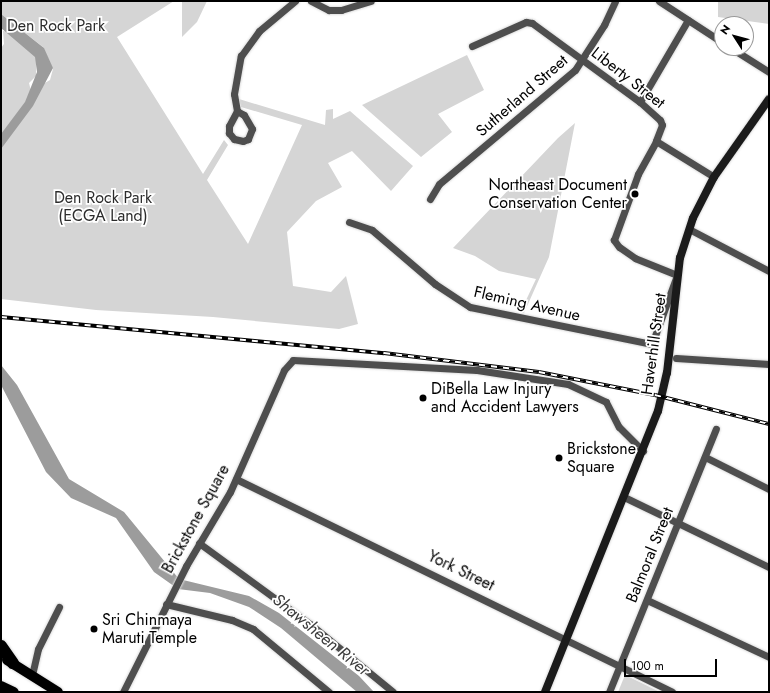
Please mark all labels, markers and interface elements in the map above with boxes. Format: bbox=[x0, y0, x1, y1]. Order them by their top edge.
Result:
park label: Den Rock Park bbox=[7, 16, 105, 36]
north arrow bbox=[714, 16, 754, 56]
text: N bbox=[716, 21, 734, 38]
street label: Liberty Street bbox=[587, 43, 669, 113]
street label: Sutherland Street bbox=[472, 51, 572, 141]
place label: Northeast Document Conservation Center bbox=[488, 175, 627, 213]
park label: Den Rock Park (ECGA Land) bbox=[54, 188, 152, 226]
marker: Northeast Document Conservation Center bbox=[630, 189, 640, 199]
street label: Fleming Avenue bbox=[472, 282, 582, 326]
street label: Haverhill Street bbox=[637, 292, 671, 396]
place label: DiBella Law Injury and Accident Lawyers bbox=[431, 379, 579, 417]
marker: DiBella Law Injury and Accident Lawyers bbox=[418, 393, 428, 403]
place label: Brickstone Square bbox=[567, 439, 636, 477]
marker: Brickstone Square bbox=[554, 453, 564, 463]
street label: Brickstone Square bbox=[158, 461, 234, 577]
street label: Balmoral Street bbox=[622, 504, 678, 606]
street label: York Street bbox=[425, 547, 497, 595]
water label: Shawsheen River bbox=[268, 590, 374, 680]
place label: Sri Chinmaya Maruti Temple bbox=[102, 610, 197, 648]
marker: Sri Chinmaya Maruti Temple bbox=[89, 624, 99, 634]
scale bar bbox=[626, 651, 719, 677]
text: 100 m bbox=[631, 657, 664, 675]

